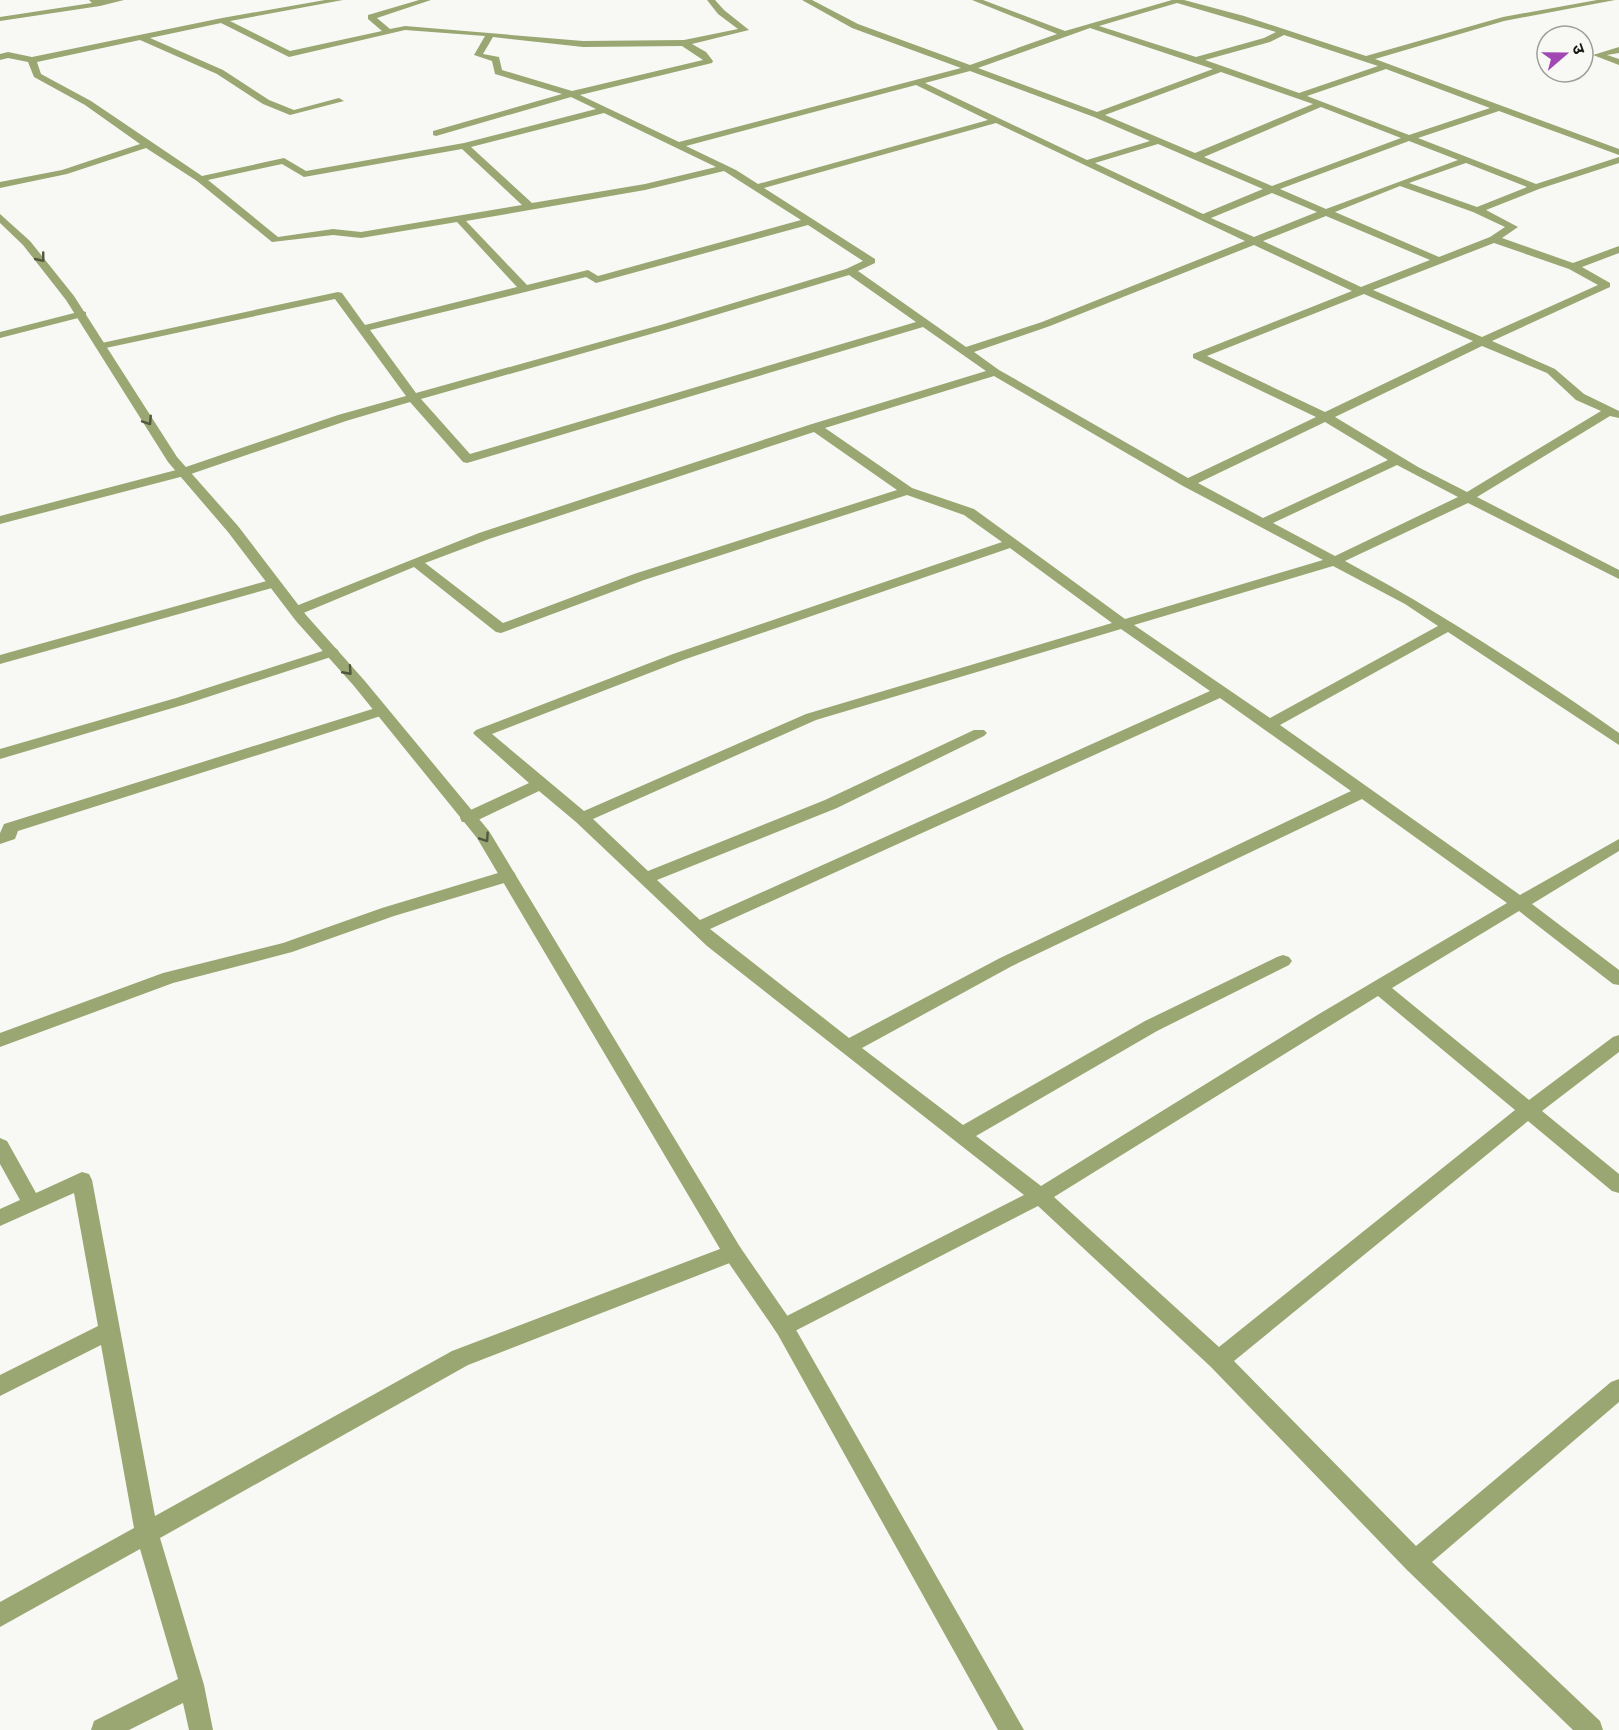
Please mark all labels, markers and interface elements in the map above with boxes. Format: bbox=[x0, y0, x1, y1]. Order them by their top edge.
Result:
north arrow bbox=[1535, 24, 1595, 84]
text: उ bbox=[1568, 41, 1590, 57]
one-way arrow bbox=[33, 252, 44, 263]
one-way arrow bbox=[140, 415, 152, 425]
one-way arrow bbox=[341, 664, 352, 675]
one-way arrow bbox=[478, 832, 489, 843]

